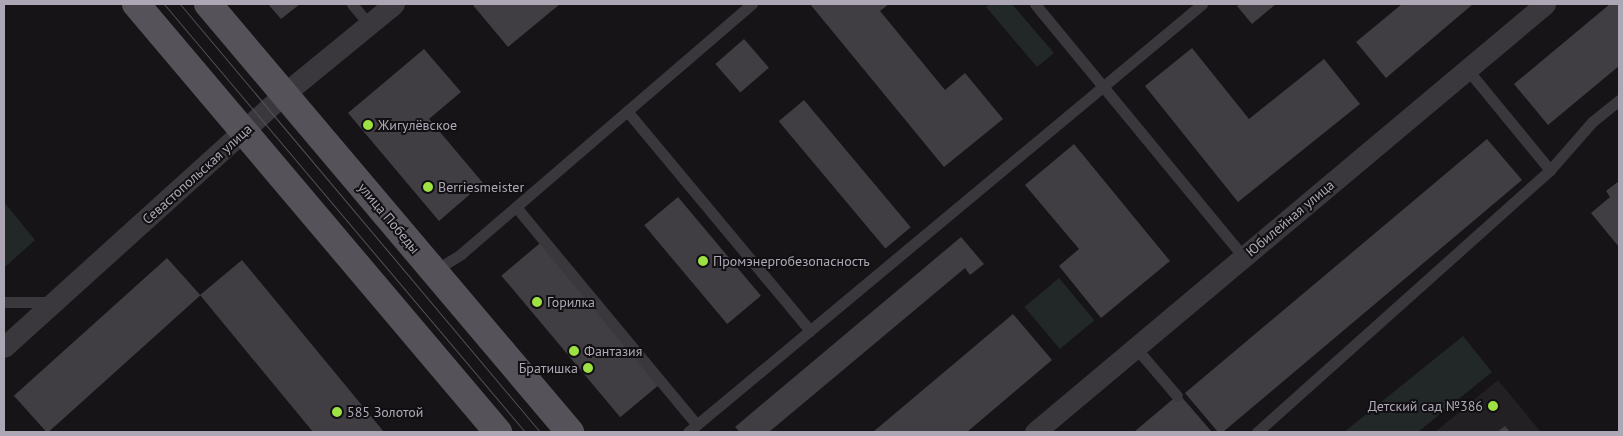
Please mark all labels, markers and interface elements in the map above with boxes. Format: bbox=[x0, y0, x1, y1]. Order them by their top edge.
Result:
place label: Жигулёвское bbox=[378, 117, 457, 133]
marker: Жигулёвское bbox=[362, 119, 374, 131]
street label: Севастопольская улица bbox=[139, 120, 255, 228]
street label: Юбилейная улица bbox=[1242, 176, 1338, 260]
street label: улица Победы bbox=[355, 179, 423, 257]
place label: Berriesmeister bbox=[438, 179, 524, 195]
marker: Berriesmeister bbox=[422, 181, 434, 193]
place label: Промэнергобезопасность bbox=[713, 253, 870, 269]
marker: Промэнергобезопасность bbox=[697, 255, 709, 267]
place label: Горилка bbox=[547, 294, 595, 310]
marker: Горилка bbox=[531, 296, 543, 308]
place label: Фантазия bbox=[584, 343, 642, 359]
marker: Фантазия bbox=[568, 345, 580, 357]
place label: Братишка bbox=[519, 360, 578, 376]
marker: Братишка bbox=[582, 362, 594, 374]
place label: Детский сад №386 bbox=[1368, 398, 1483, 414]
marker: Детский сад №386 bbox=[1487, 400, 1499, 412]
place label: 585 Золотой bbox=[347, 404, 423, 420]
marker: 585 Золотой bbox=[331, 406, 343, 418]

